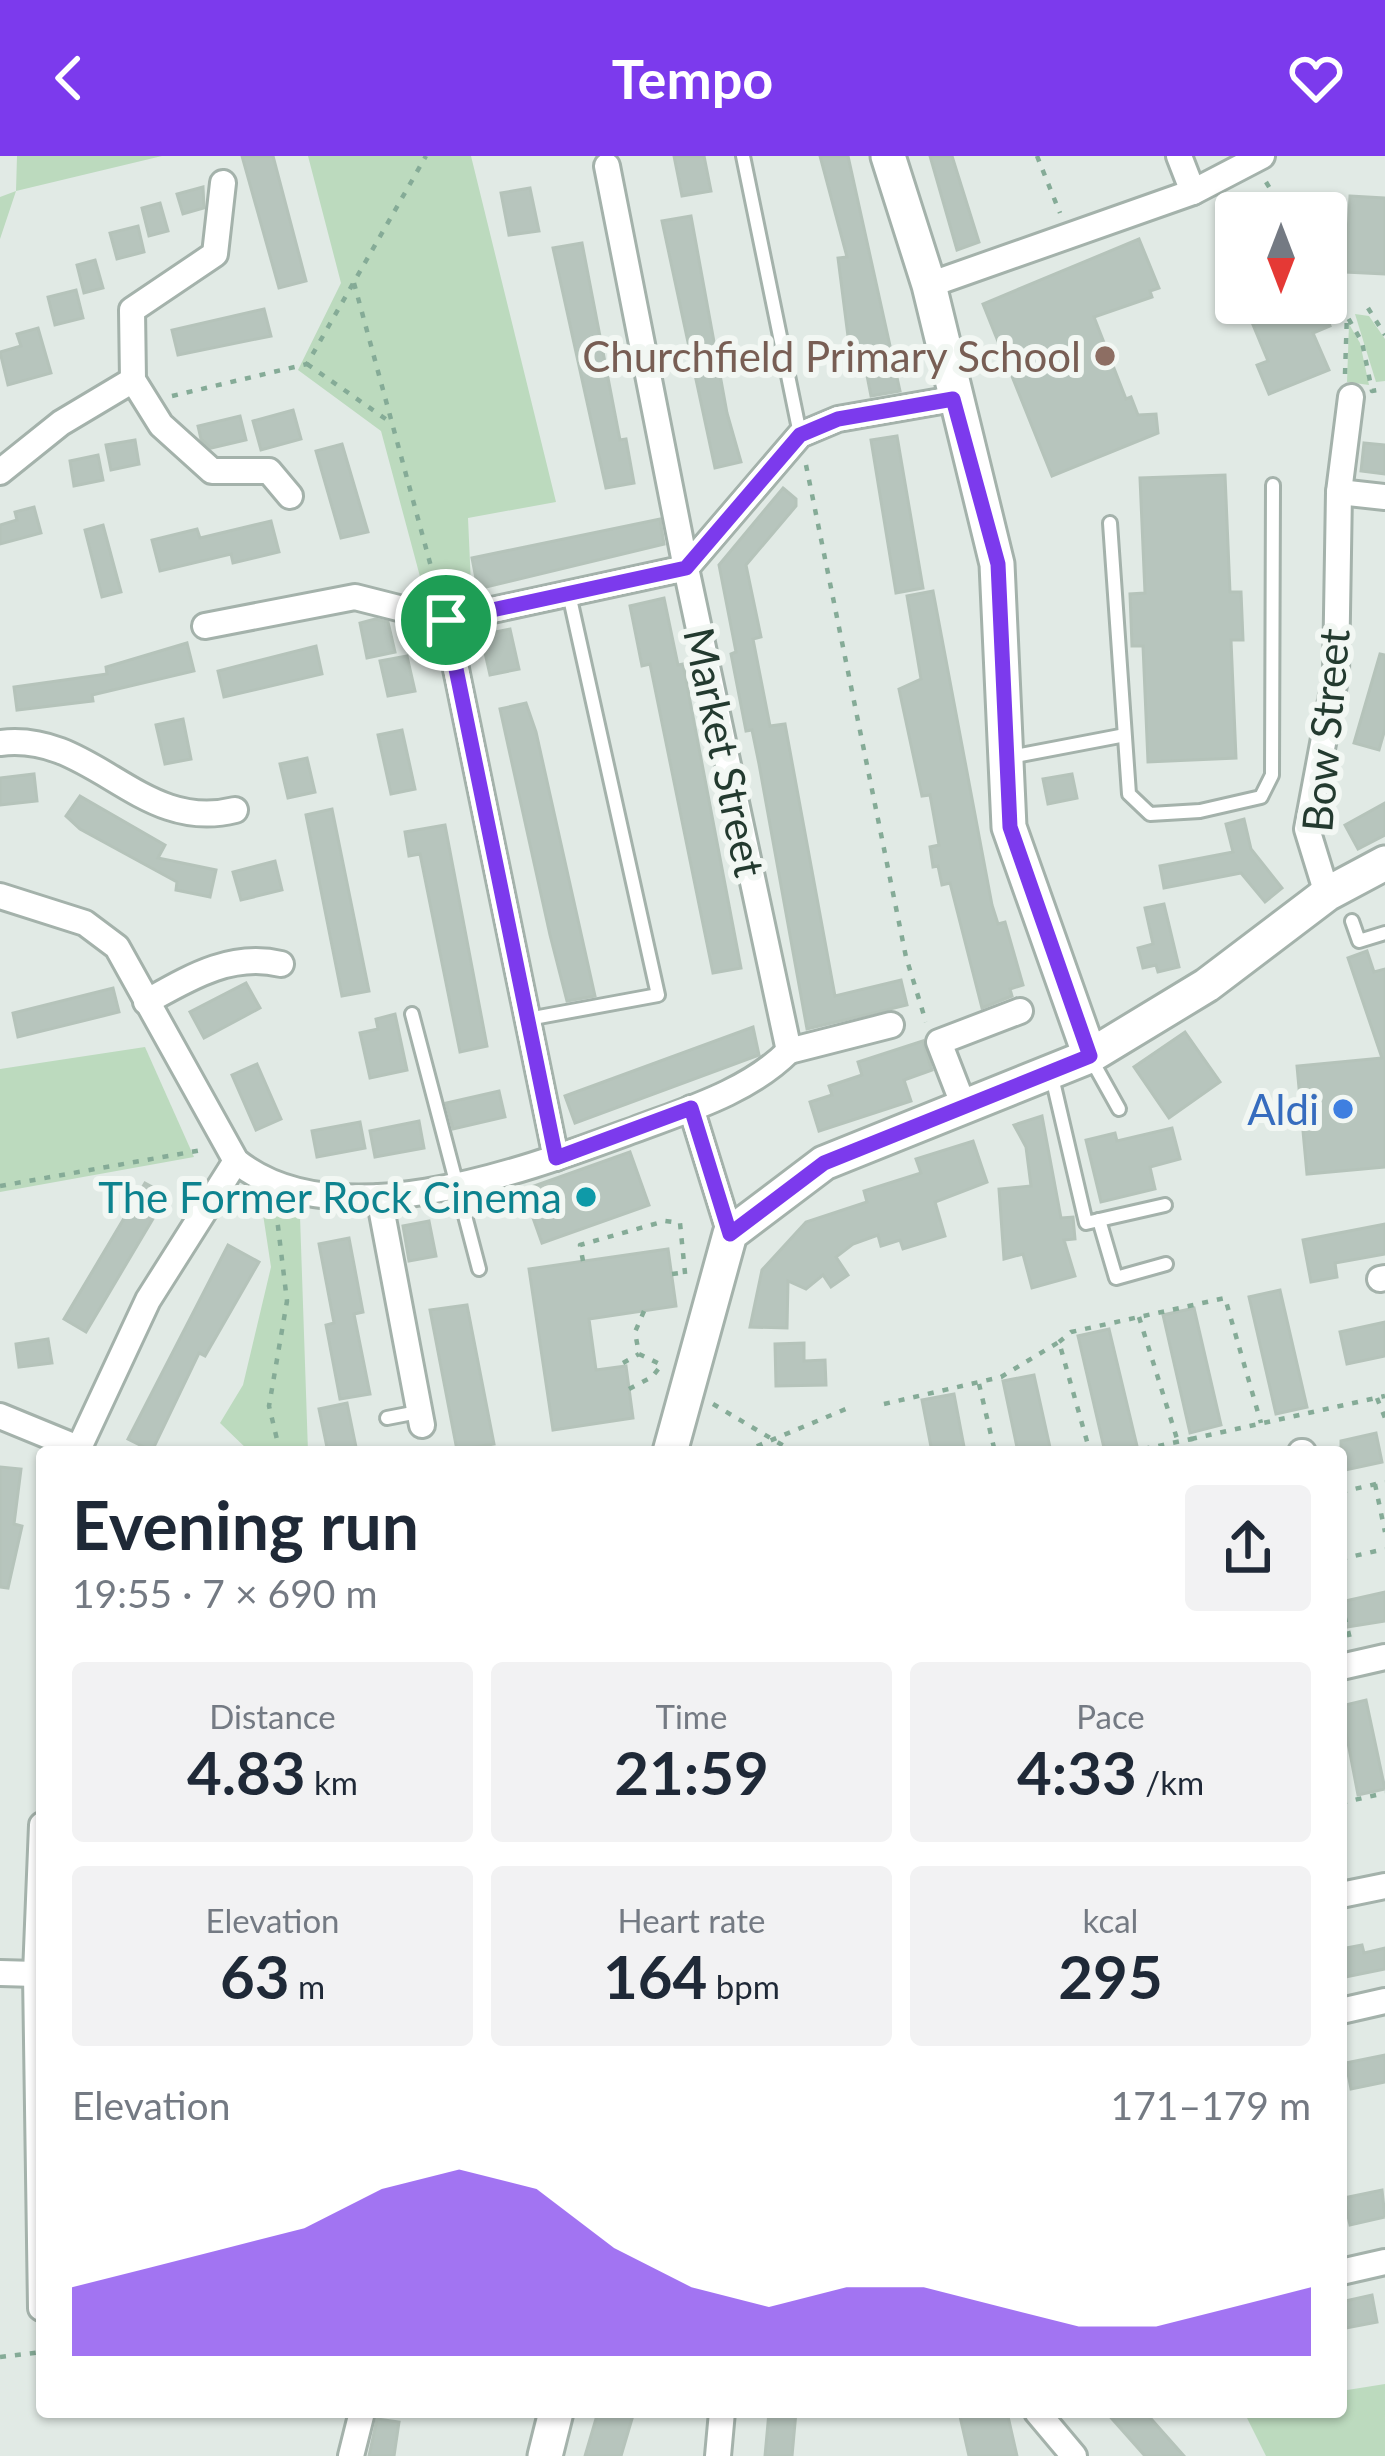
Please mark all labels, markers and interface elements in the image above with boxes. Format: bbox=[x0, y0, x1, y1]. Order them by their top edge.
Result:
icon: back bbox=[36, 45, 102, 111]
icon: heart bbox=[1283, 45, 1349, 111]
text: Tempo bbox=[612, 46, 773, 111]
north arrow bbox=[1215, 192, 1347, 324]
map controls bbox=[1215, 192, 1347, 324]
place label: Churchfield Primary School bbox=[582, 331, 1081, 381]
marker: Churchfield Primary School bbox=[1092, 343, 1118, 369]
pin bbox=[395, 569, 497, 671]
icon: arrive bbox=[413, 587, 479, 653]
street label: Market Street bbox=[674, 623, 776, 881]
street label: Bow Street bbox=[1291, 626, 1359, 834]
place label: Aldi bbox=[1247, 1084, 1319, 1134]
marker: Aldi bbox=[1330, 1096, 1356, 1122]
place label: The Former Rock Cinema bbox=[98, 1172, 562, 1222]
marker: The Former Rock Cinema bbox=[573, 1184, 599, 1210]
text: Evening run bbox=[72, 1485, 419, 1564]
button: share bbox=[1185, 1485, 1311, 1611]
text: 19:55 · 7 × 690 m bbox=[72, 1570, 377, 1616]
text: Distance bbox=[209, 1696, 336, 1736]
text: Time bbox=[656, 1696, 727, 1736]
text: Pace bbox=[1076, 1696, 1145, 1736]
text: 4.83 bbox=[187, 1736, 306, 1808]
text: 21:59 bbox=[614, 1736, 769, 1808]
text: 4:33 bbox=[1017, 1736, 1137, 1808]
text: km bbox=[306, 1762, 358, 1802]
text: /km bbox=[1137, 1762, 1204, 1802]
text: Elevation bbox=[205, 1900, 340, 1940]
text: Heart rate bbox=[618, 1900, 765, 1940]
text: kcal bbox=[1083, 1900, 1138, 1940]
text: 63 bbox=[220, 1940, 290, 2012]
text: 164 bbox=[603, 1940, 707, 2012]
text: 295 bbox=[1058, 1940, 1163, 2012]
text: m bbox=[290, 1966, 325, 2006]
text: bpm bbox=[707, 1966, 780, 2006]
text: Elevation bbox=[72, 2082, 230, 2128]
text: 171–179 m bbox=[1111, 2082, 1311, 2128]

